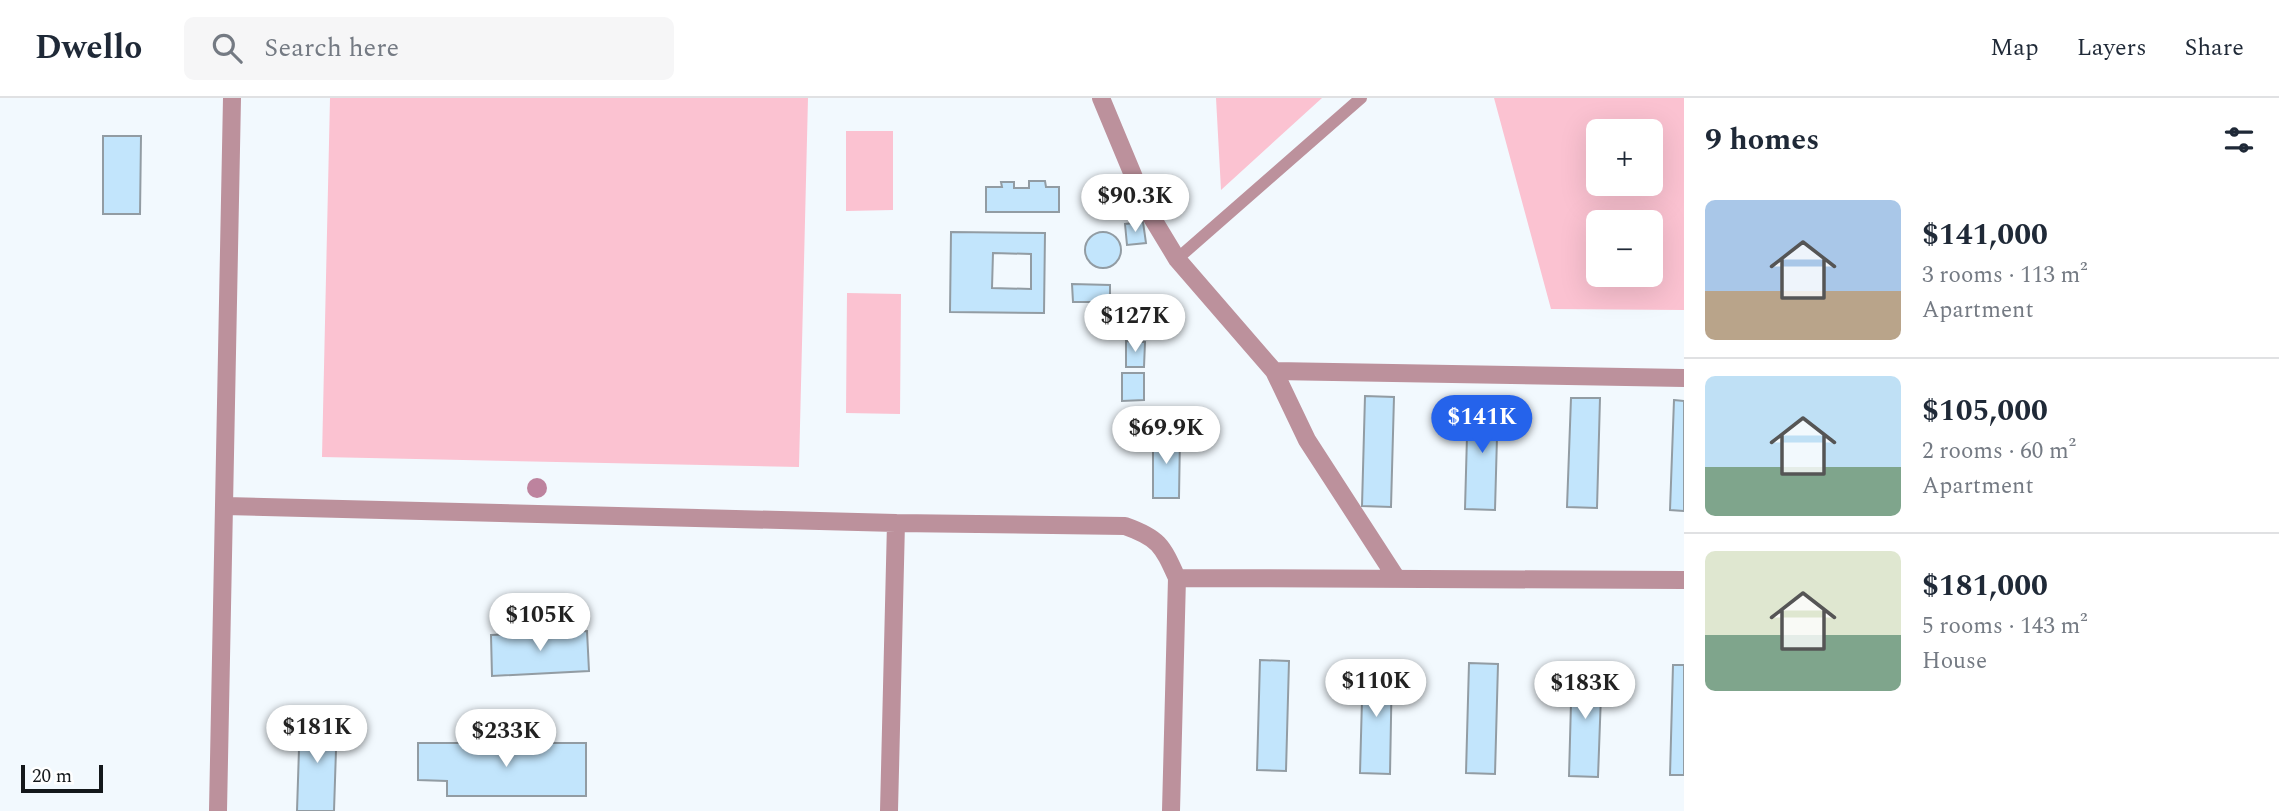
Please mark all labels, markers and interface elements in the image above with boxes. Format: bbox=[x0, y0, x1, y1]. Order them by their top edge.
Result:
search box bbox=[184, 17, 674, 80]
text: Dwello bbox=[35, 23, 142, 73]
text: Search here bbox=[264, 28, 399, 68]
icon: search bbox=[208, 29, 246, 67]
text: Map bbox=[1990, 30, 2039, 66]
text: Layers bbox=[2077, 30, 2147, 66]
text: Share bbox=[2185, 30, 2244, 66]
text: 9 homes bbox=[1705, 117, 1819, 163]
map controls bbox=[1586, 119, 1663, 287]
button: + bbox=[1586, 119, 1663, 196]
icon: filters bbox=[2220, 121, 2258, 159]
pin: $90.3K bbox=[1078, 174, 1192, 234]
text: $90.3K bbox=[1097, 179, 1173, 214]
button: − bbox=[1586, 210, 1663, 287]
text: $141,000 bbox=[1922, 212, 2048, 258]
icon: home bbox=[1761, 228, 1845, 312]
text: 3 rooms · 113 m² bbox=[1922, 258, 2088, 293]
text: Apartment bbox=[1922, 293, 2034, 328]
pin: $127K bbox=[1086, 294, 1184, 354]
text: $127K bbox=[1100, 299, 1170, 334]
text: $105,000 bbox=[1922, 388, 2048, 434]
pin: $141K bbox=[1433, 396, 1531, 455]
text: $141K bbox=[1447, 400, 1517, 435]
icon: home bbox=[1761, 404, 1845, 488]
pin: $69.9K bbox=[1109, 406, 1223, 466]
text: $69.9K bbox=[1128, 411, 1204, 446]
text: 2 rooms · 60 m² bbox=[1922, 434, 2076, 469]
text: Apartment bbox=[1922, 469, 2034, 504]
text: $181,000 bbox=[1922, 563, 2048, 609]
icon: home bbox=[1761, 579, 1845, 663]
pin: $105K bbox=[491, 594, 589, 653]
text: $105K bbox=[505, 598, 575, 633]
text: 5 rooms · 143 m² bbox=[1922, 609, 2088, 644]
text: House bbox=[1922, 644, 1987, 679]
pin: $110K bbox=[1327, 660, 1425, 719]
pin: $183K bbox=[1536, 662, 1634, 721]
text: $110K bbox=[1341, 664, 1411, 699]
text: $183K bbox=[1550, 666, 1620, 701]
pin: $181K bbox=[268, 706, 366, 765]
text: $181K bbox=[282, 710, 352, 745]
pin: $233K bbox=[457, 710, 555, 769]
text: $233K bbox=[471, 714, 541, 749]
scale bar bbox=[21, 762, 103, 794]
text: 20 m bbox=[32, 762, 72, 791]

